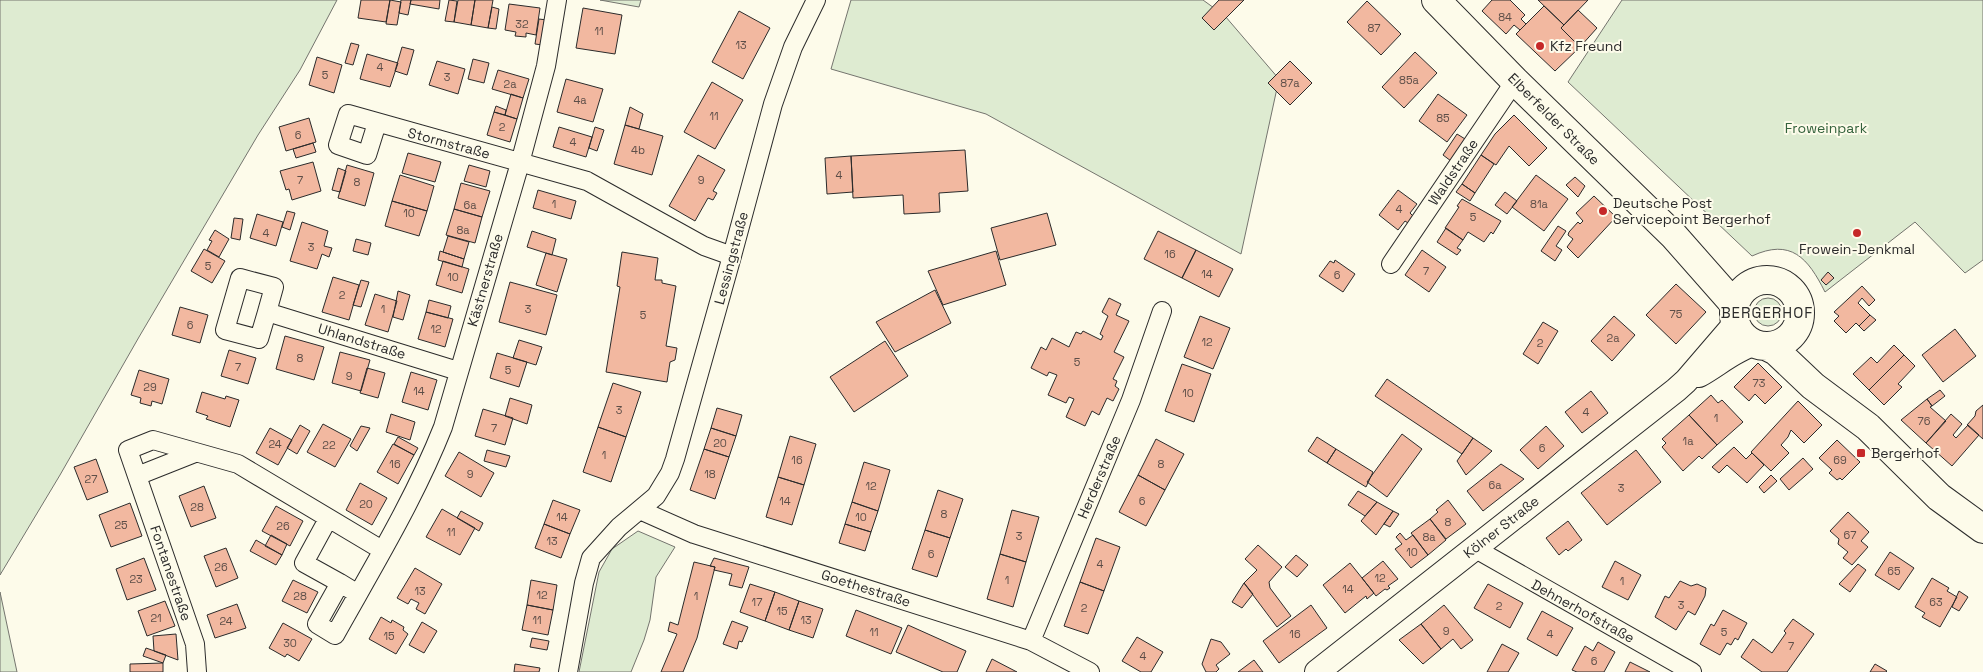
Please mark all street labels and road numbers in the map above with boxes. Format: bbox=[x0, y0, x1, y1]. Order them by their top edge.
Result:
street label: Elberfelder Straße bbox=[1504, 69, 1604, 169]
street label: Stormstraße bbox=[406, 123, 492, 163]
street label: Waldstraße bbox=[1424, 135, 1482, 209]
street label: Lessingstraße bbox=[710, 210, 752, 306]
street label: Kästnerstraße bbox=[463, 231, 507, 329]
street label: Uhlandstraße bbox=[316, 319, 408, 363]
street label: Herderstraße bbox=[1073, 433, 1125, 521]
street label: Kölner Straße bbox=[1459, 492, 1543, 562]
street label: Fontanestraße bbox=[146, 523, 196, 623]
street label: Goethestraße bbox=[819, 565, 913, 611]
street label: Dehnerhofstraße bbox=[1528, 575, 1638, 647]

